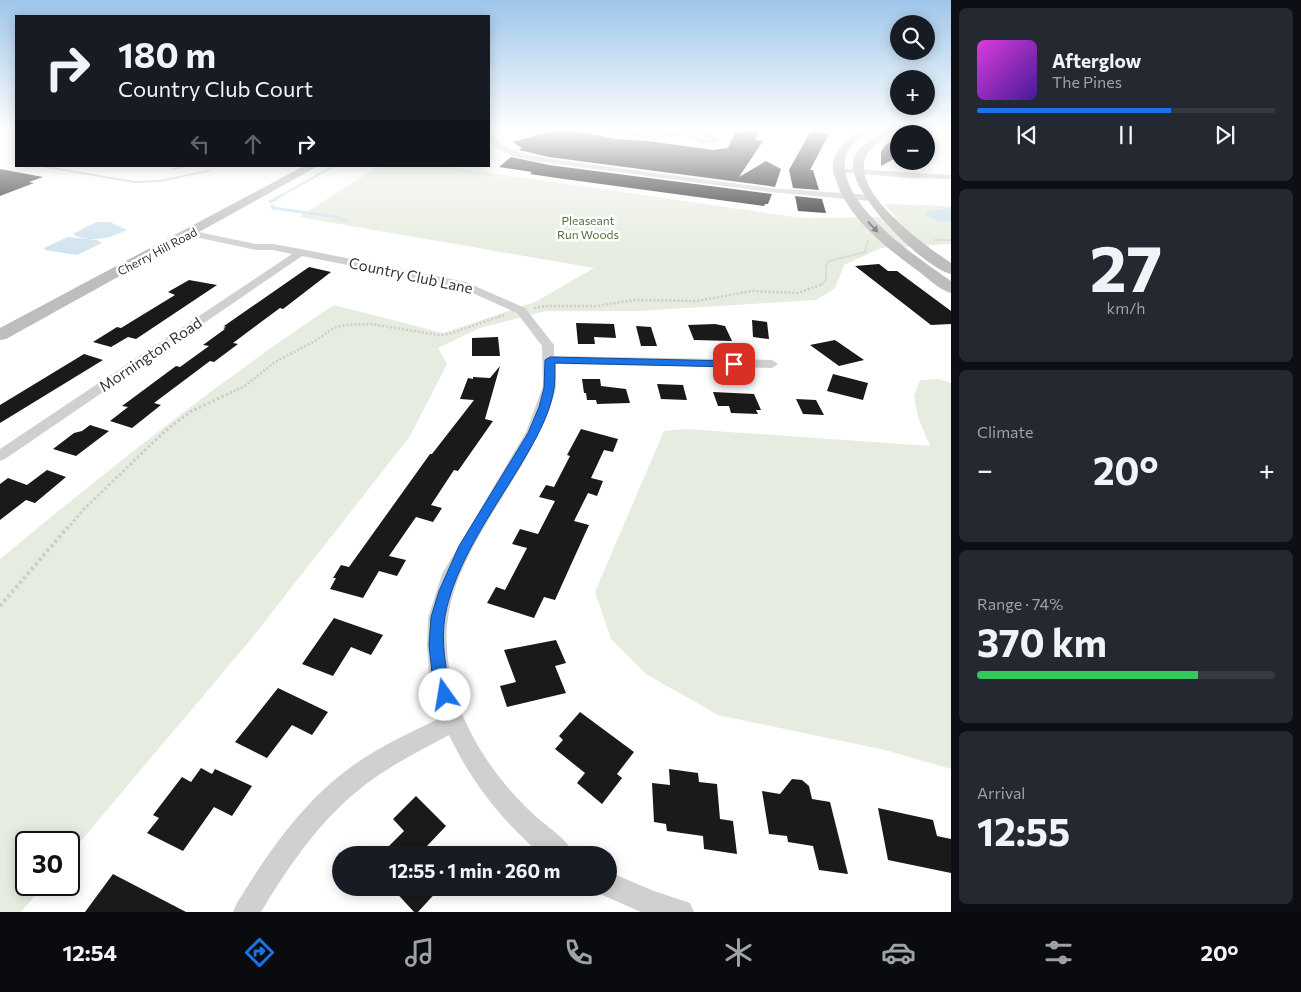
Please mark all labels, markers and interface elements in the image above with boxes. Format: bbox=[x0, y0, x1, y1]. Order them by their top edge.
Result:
map controls bbox=[890, 15, 935, 170]
button: search bbox=[890, 15, 935, 60]
text: 180 m bbox=[118, 32, 216, 75]
icon: right bbox=[35, 35, 100, 100]
text: Afterglow bbox=[1052, 49, 1141, 72]
button: + bbox=[890, 70, 935, 115]
text: The Pines bbox=[1052, 72, 1122, 91]
text: Country Club Court bbox=[118, 75, 313, 102]
icon: previous bbox=[1013, 121, 1041, 149]
icon: pause bbox=[1112, 121, 1140, 149]
icon: next bbox=[1211, 121, 1239, 149]
button: − bbox=[890, 125, 935, 170]
icon: left bbox=[186, 130, 214, 158]
icon: ahead bbox=[239, 130, 267, 158]
icon: right bbox=[292, 130, 320, 158]
park label: Pleaseant Run Woods bbox=[557, 213, 619, 241]
one-way arrow bbox=[866, 221, 878, 233]
street label: Cherry Hill Road bbox=[115, 224, 199, 278]
text: 27 bbox=[1090, 226, 1162, 305]
street label: Country Club Lane bbox=[347, 253, 475, 297]
text: km/h bbox=[1107, 298, 1145, 317]
street label: Mornington Road bbox=[95, 313, 205, 395]
pin bbox=[713, 343, 755, 385]
icon: arrive bbox=[720, 350, 748, 378]
text: Climate bbox=[977, 422, 1033, 441]
text: 20° bbox=[1093, 446, 1159, 493]
text: − bbox=[977, 452, 993, 486]
text: + bbox=[1259, 452, 1275, 486]
text: Range · 74% bbox=[977, 594, 1063, 613]
text: 370 km bbox=[977, 618, 1107, 665]
position arrow bbox=[418, 668, 470, 720]
text: Arrival bbox=[977, 783, 1025, 802]
text: 12:55 bbox=[977, 807, 1070, 854]
speed limit sign: 30 bbox=[15, 831, 80, 896]
text: 12:55 · 1 min · 260 m bbox=[389, 859, 560, 882]
icon: directions bbox=[242, 935, 277, 970]
icon: music bbox=[402, 935, 437, 970]
icon: phone bbox=[561, 935, 596, 970]
icon: climate bbox=[721, 935, 756, 970]
icon: car bbox=[881, 935, 916, 970]
icon: filters bbox=[1041, 935, 1076, 970]
text: 12:54 bbox=[62, 939, 117, 966]
text: 20° bbox=[1201, 939, 1239, 966]

